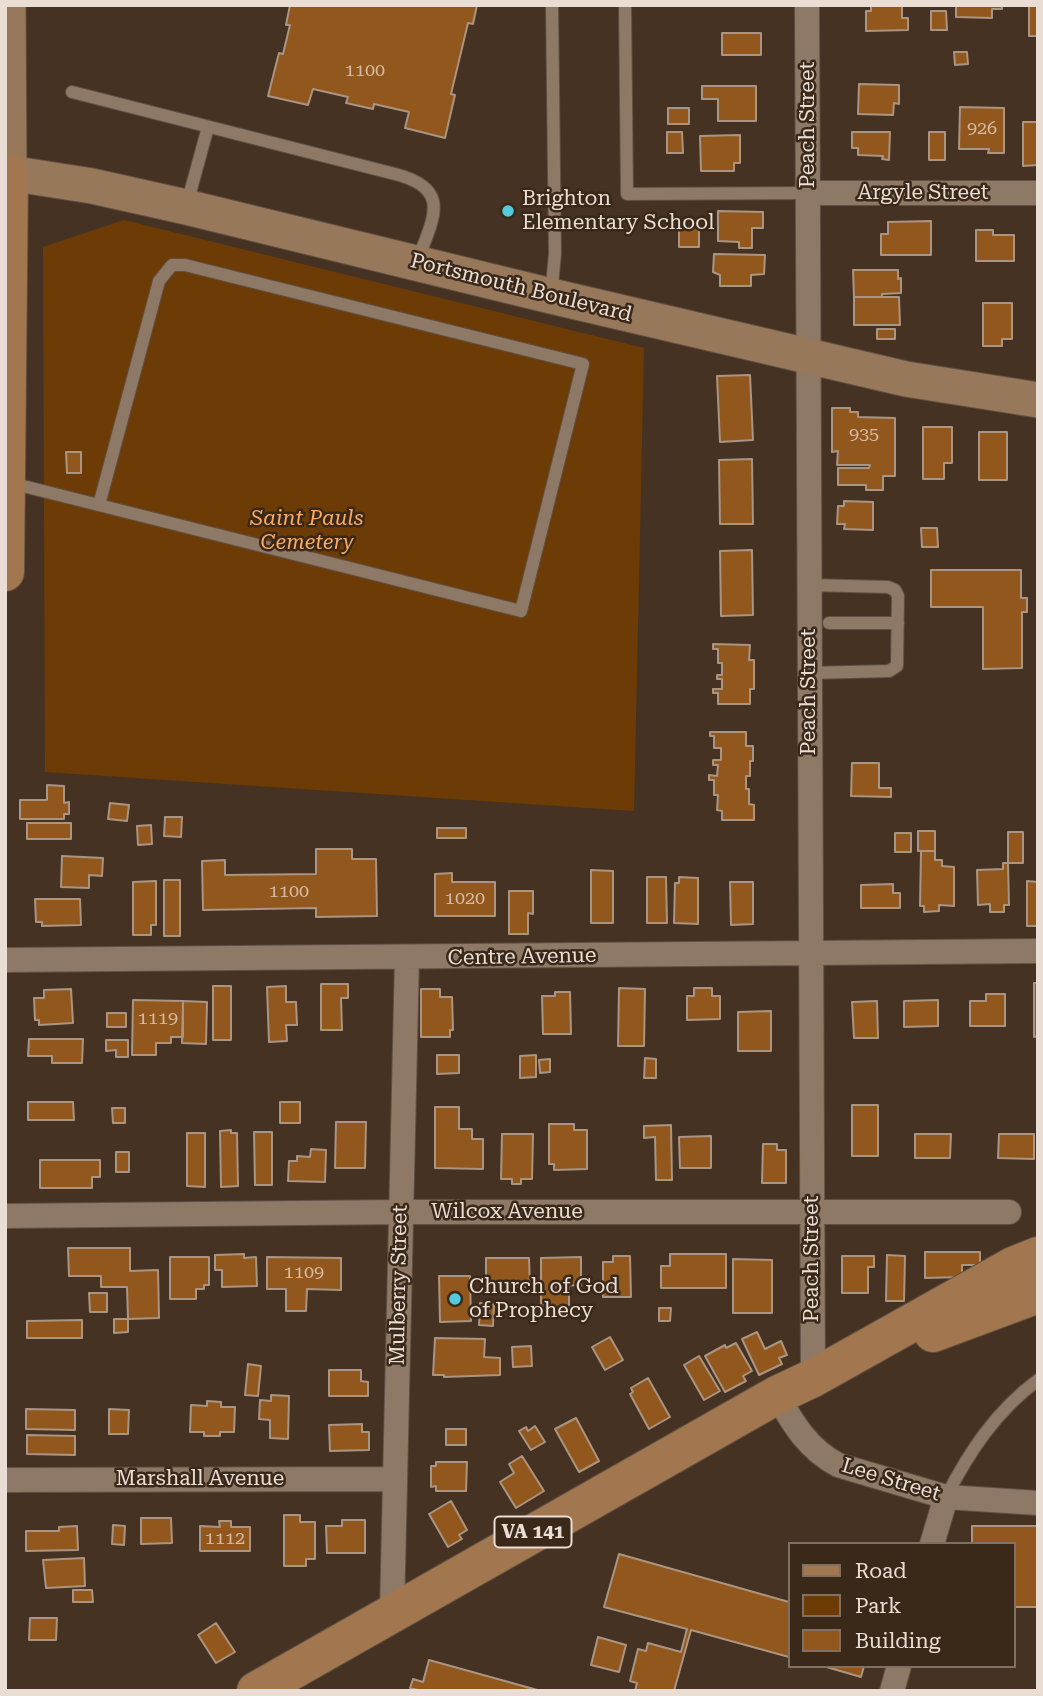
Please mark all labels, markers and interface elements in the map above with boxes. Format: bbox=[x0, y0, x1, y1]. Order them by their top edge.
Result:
house number: 1100 bbox=[345, 60, 385, 82]
street label: Peach Street bbox=[795, 62, 821, 188]
house number: 926 bbox=[967, 118, 997, 140]
street label: Argyle Street bbox=[857, 180, 989, 206]
place label: Brighton Elementary School bbox=[522, 186, 715, 236]
marker: Brighton Elementary School bbox=[500, 203, 516, 219]
street label: Portsmouth Boulevard bbox=[408, 248, 634, 328]
house number: 935 bbox=[849, 424, 879, 446]
park label: Saint Pauls Cemetery bbox=[250, 506, 364, 556]
street label: Peach Street bbox=[796, 629, 822, 755]
house number: 1100 bbox=[269, 881, 309, 903]
house number: 1020 bbox=[445, 888, 485, 910]
street label: Centre Avenue bbox=[447, 943, 597, 971]
house number: 1119 bbox=[138, 1008, 178, 1030]
street label: Peach Street bbox=[799, 1196, 825, 1322]
street label: Wilcox Avenue bbox=[431, 1199, 583, 1225]
street label: Mulberry Street bbox=[385, 1205, 413, 1365]
house number: 1109 bbox=[284, 1262, 324, 1284]
place label: Church of God of Prophecy bbox=[469, 1274, 619, 1324]
marker: Church of God of Prophecy bbox=[447, 1291, 463, 1307]
street label: Lee Street bbox=[839, 1453, 943, 1507]
street label: Marshall Avenue bbox=[116, 1466, 284, 1492]
road number: VA 141 bbox=[494, 1516, 572, 1548]
house number: 1112 bbox=[205, 1528, 245, 1550]
legend bbox=[788, 1542, 1015, 1668]
text: Road bbox=[855, 1559, 907, 1583]
text: Park bbox=[855, 1594, 901, 1618]
text: Building bbox=[855, 1629, 941, 1653]

